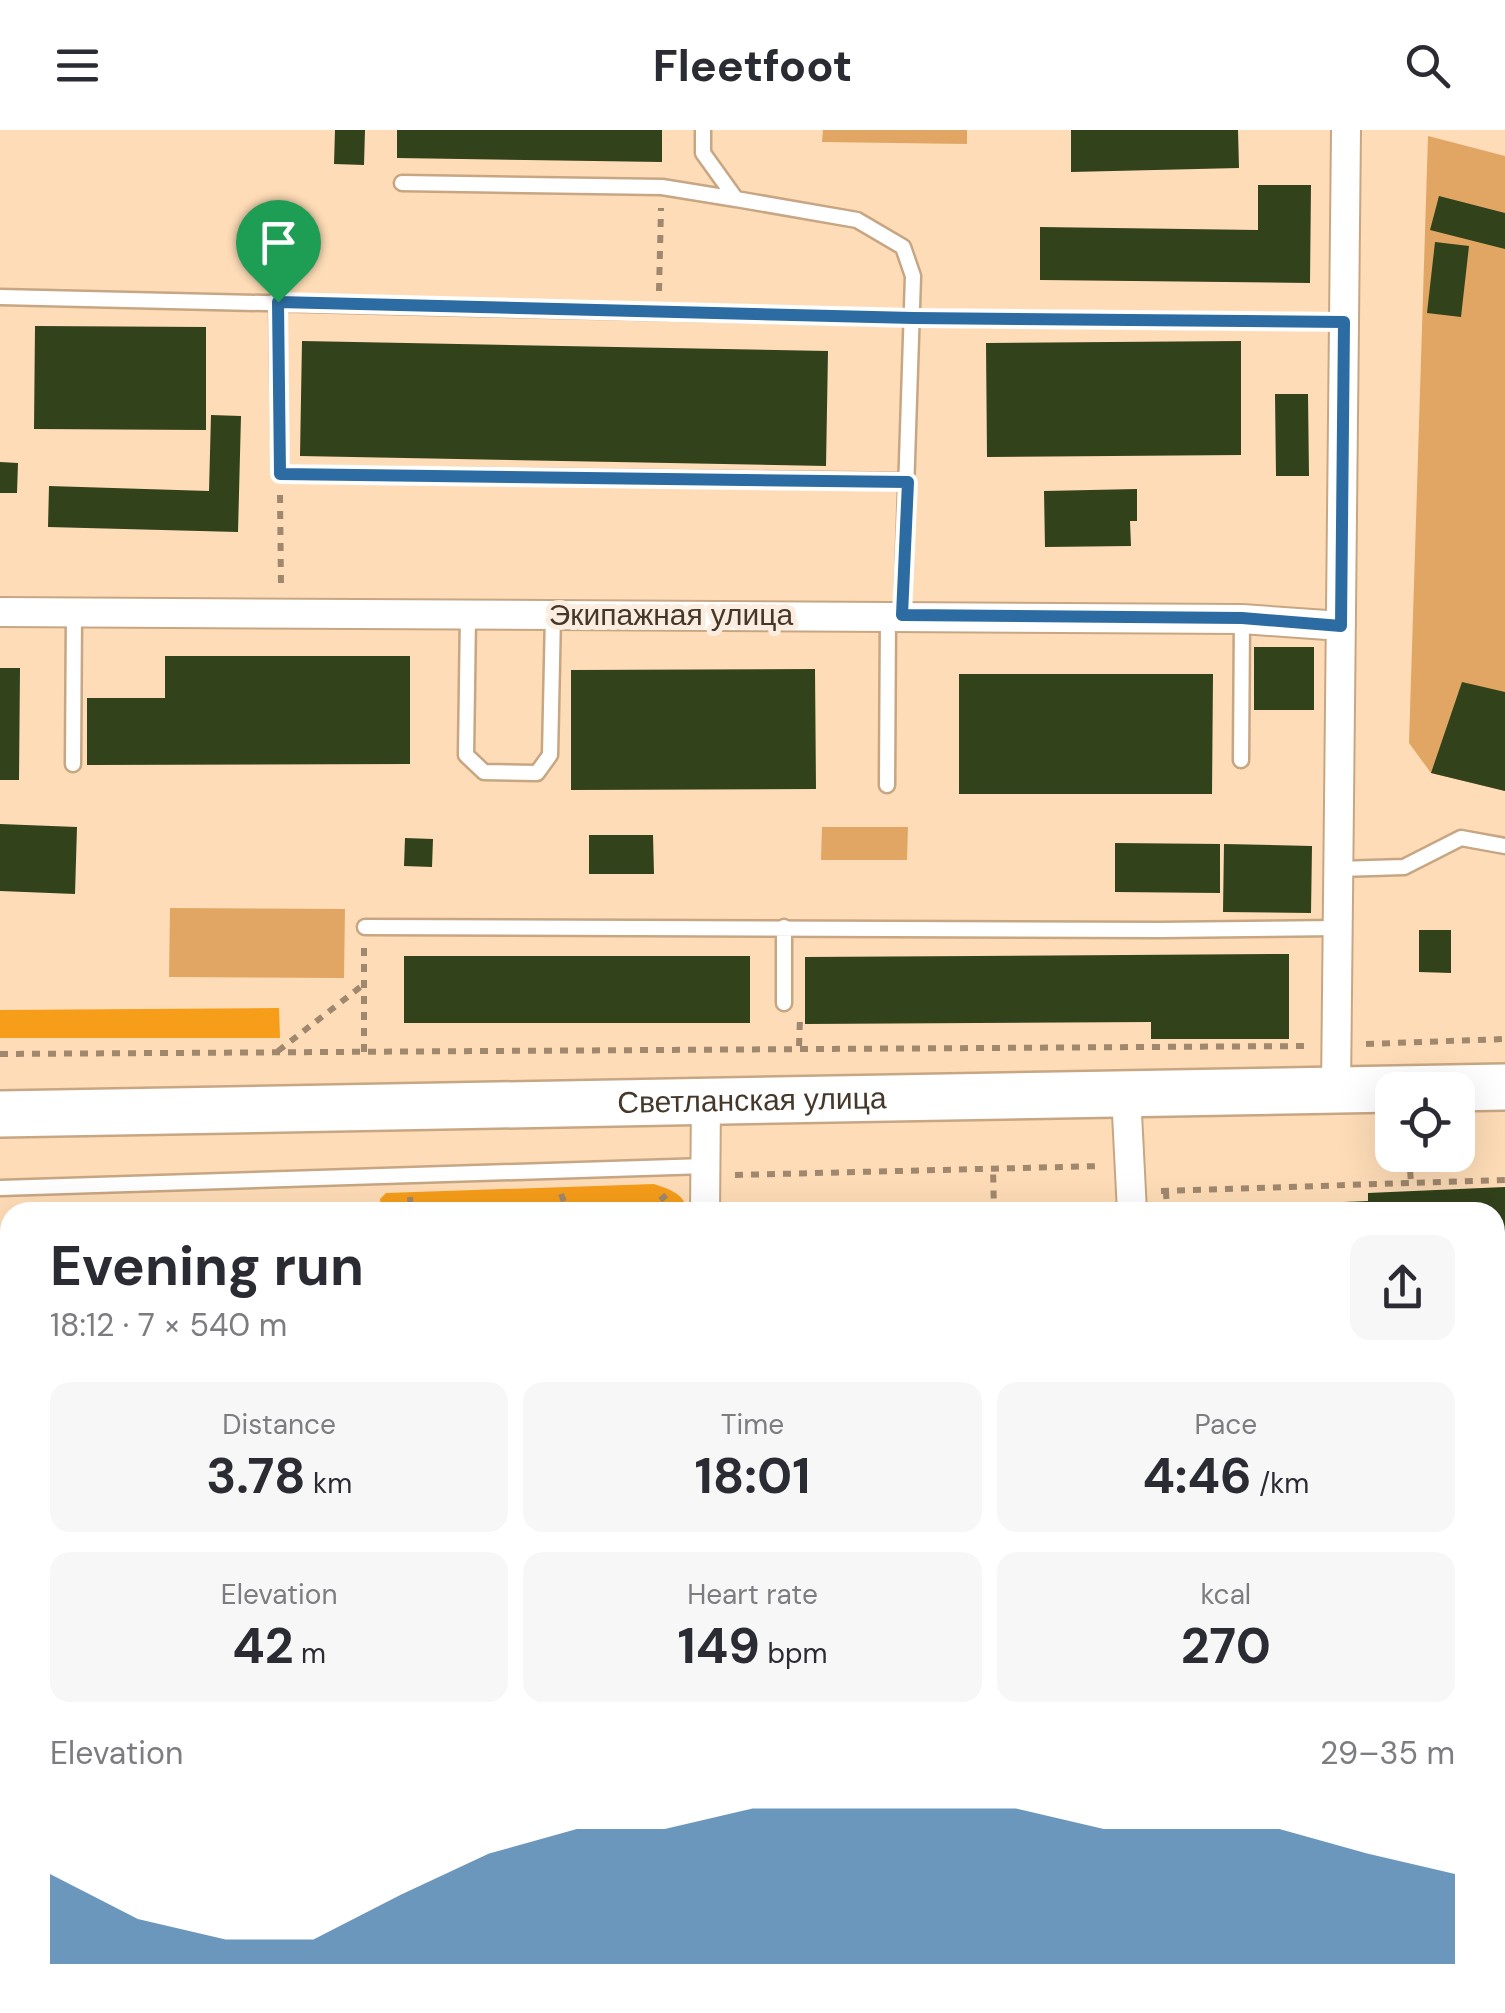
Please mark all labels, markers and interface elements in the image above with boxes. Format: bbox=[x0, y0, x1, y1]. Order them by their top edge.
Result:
text: Fleetfoot bbox=[653, 36, 852, 95]
icon: menu bbox=[50, 38, 105, 93]
icon: search bbox=[1400, 38, 1455, 93]
pin bbox=[236, 200, 321, 303]
icon: arrive bbox=[251, 215, 306, 270]
street label: Экипажная улица bbox=[549, 595, 794, 634]
map controls bbox=[1375, 1072, 1475, 1172]
button: locate bbox=[1375, 1072, 1475, 1172]
street label: Светланская улица bbox=[617, 1078, 887, 1122]
text: Evening run bbox=[50, 1230, 364, 1302]
button: share bbox=[1350, 1235, 1455, 1340]
text: 18:12 · 7 × 540 m bbox=[50, 1304, 287, 1346]
text: Distance bbox=[222, 1406, 336, 1443]
text: Time bbox=[721, 1406, 784, 1443]
text: Pace bbox=[1194, 1406, 1257, 1443]
text: 3.78 bbox=[206, 1443, 306, 1509]
text: 18:01 bbox=[695, 1443, 810, 1509]
text: 4:46 bbox=[1142, 1443, 1252, 1509]
text: km bbox=[306, 1465, 352, 1502]
text: /km bbox=[1252, 1465, 1309, 1502]
text: Elevation bbox=[221, 1576, 338, 1613]
text: Heart rate bbox=[687, 1576, 818, 1613]
text: kcal bbox=[1201, 1576, 1251, 1613]
text: 42 bbox=[232, 1613, 294, 1679]
text: 149 bbox=[678, 1613, 760, 1679]
text: 270 bbox=[1181, 1613, 1271, 1679]
text: m bbox=[294, 1635, 326, 1672]
text: bpm bbox=[760, 1635, 827, 1672]
text: Elevation bbox=[50, 1732, 183, 1774]
text: 29–35 m bbox=[1320, 1732, 1455, 1774]

